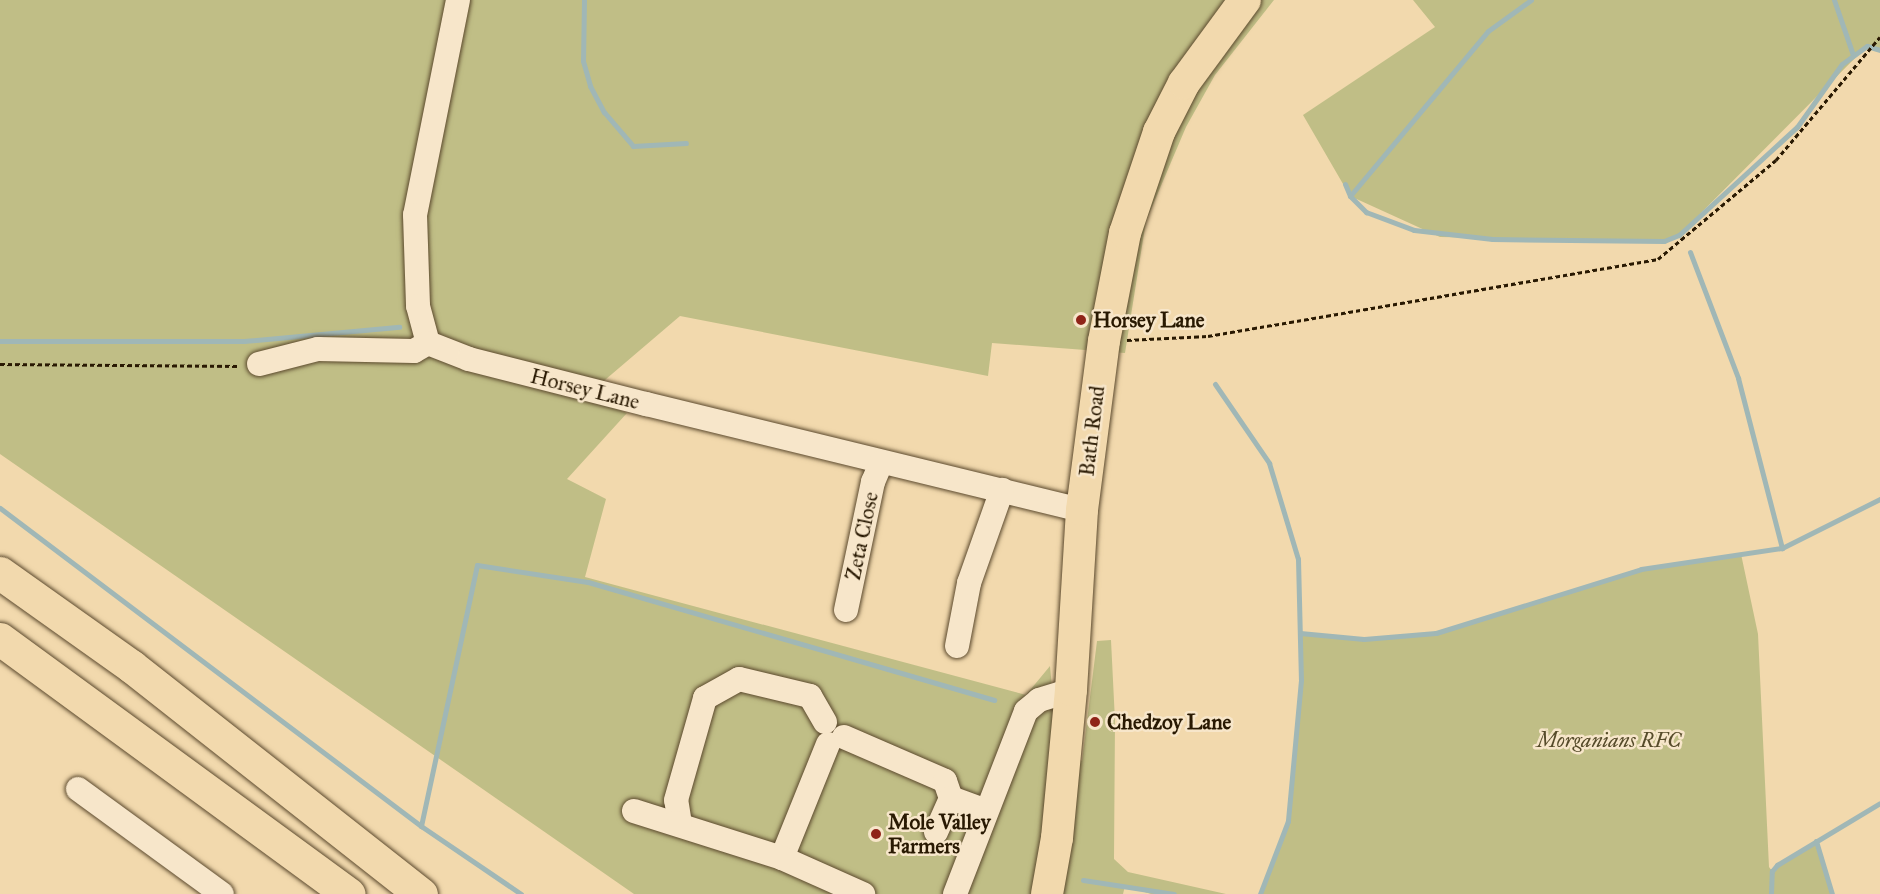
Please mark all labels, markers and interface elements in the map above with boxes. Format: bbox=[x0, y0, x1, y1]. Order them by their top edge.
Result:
place label: Horsey Lane bbox=[1093, 307, 1205, 333]
marker: Horsey Lane bbox=[1074, 313, 1088, 327]
street label: Horsey Lane bbox=[528, 363, 642, 415]
street label: Bath Road bbox=[1074, 384, 1110, 478]
street label: Zeta Close bbox=[840, 489, 884, 583]
place label: Chedzoy Lane bbox=[1107, 709, 1231, 735]
marker: Chedzoy Lane bbox=[1088, 715, 1102, 729]
park label: Morganians RFC bbox=[1537, 727, 1681, 753]
place label: Mole Valley Farmers bbox=[888, 809, 991, 859]
marker: Mole Valley Farmers bbox=[869, 827, 883, 841]

